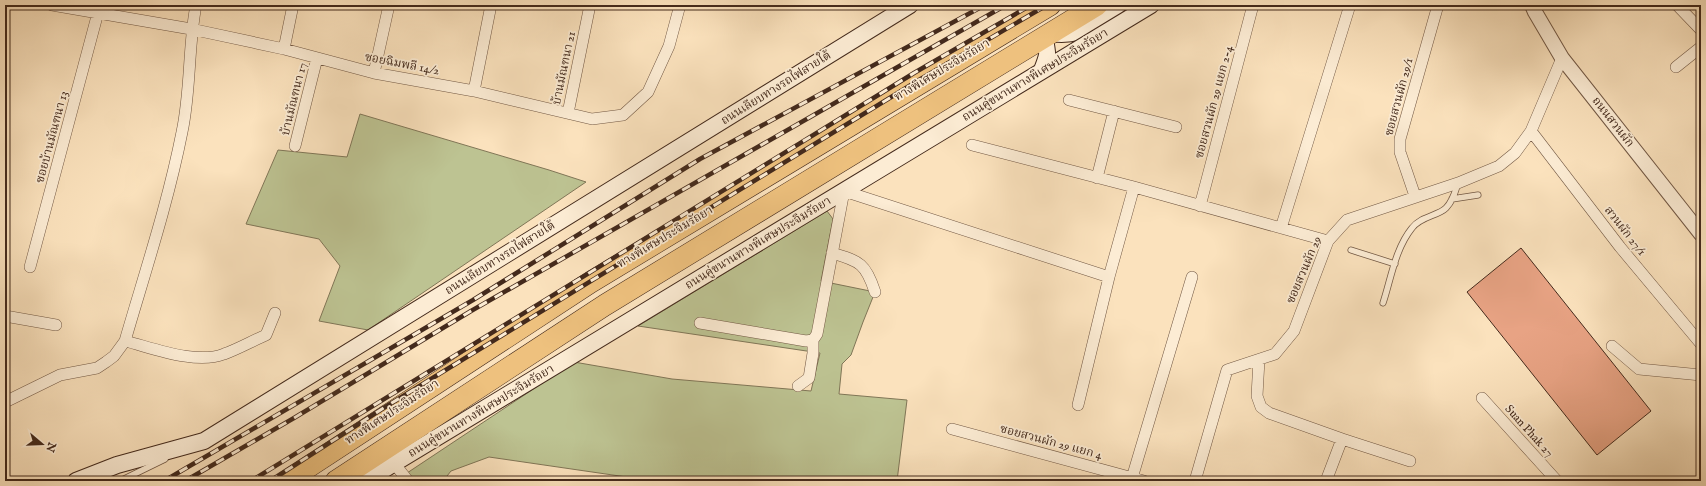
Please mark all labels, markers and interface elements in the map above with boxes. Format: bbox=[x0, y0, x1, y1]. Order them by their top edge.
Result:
street label: ถนนคู่ขนานทางพิเศษประจิมรัถยา bbox=[959, 25, 1111, 125]
street label: บ้านมัณฑนา 21 bbox=[549, 30, 579, 106]
street label: ทางพิเศษประจิมรัถยา bbox=[891, 36, 993, 104]
street label: ซอยสวนผัก 29 แยก 2-4 bbox=[1192, 44, 1236, 160]
street label: ถนนเลียบทางรถไฟสายใต้ bbox=[717, 46, 834, 128]
street label: ซอยฉิมพลี 14/2 bbox=[363, 49, 441, 79]
street label: ซอยสวนผัก 29/1 bbox=[1381, 56, 1417, 138]
street label: บ้านมัณฑนา 17 bbox=[278, 61, 310, 137]
street label: ซอยบ้านมัณฑนา 13 bbox=[32, 89, 72, 185]
street label: ถนนสวนผัก bbox=[1589, 94, 1637, 150]
street label: ถนนคู่ขนานทางพิเศษประจิมรัถยา bbox=[682, 193, 834, 293]
street label: ทางพิเศษประจิมรัถยา bbox=[614, 203, 716, 271]
street label: สวนผัก 27/1 bbox=[1601, 203, 1649, 259]
street label: ถนนเลียบทางรถไฟสายใต้ bbox=[441, 216, 558, 298]
street label: ซอยสวนผัก 29 bbox=[1283, 234, 1325, 306]
street label: ถนนคู่ขนานทางพิเศษประจิมรัถยา bbox=[405, 361, 557, 461]
street label: ทางพิเศษประจิมรัถยา bbox=[342, 376, 442, 448]
street label: Suan Phak 27 bbox=[1502, 402, 1556, 460]
street label: ซอยสวนผัก 29 แยก 4 bbox=[998, 421, 1104, 463]
north arrow bbox=[22, 424, 62, 464]
text: N bbox=[42, 439, 59, 454]

